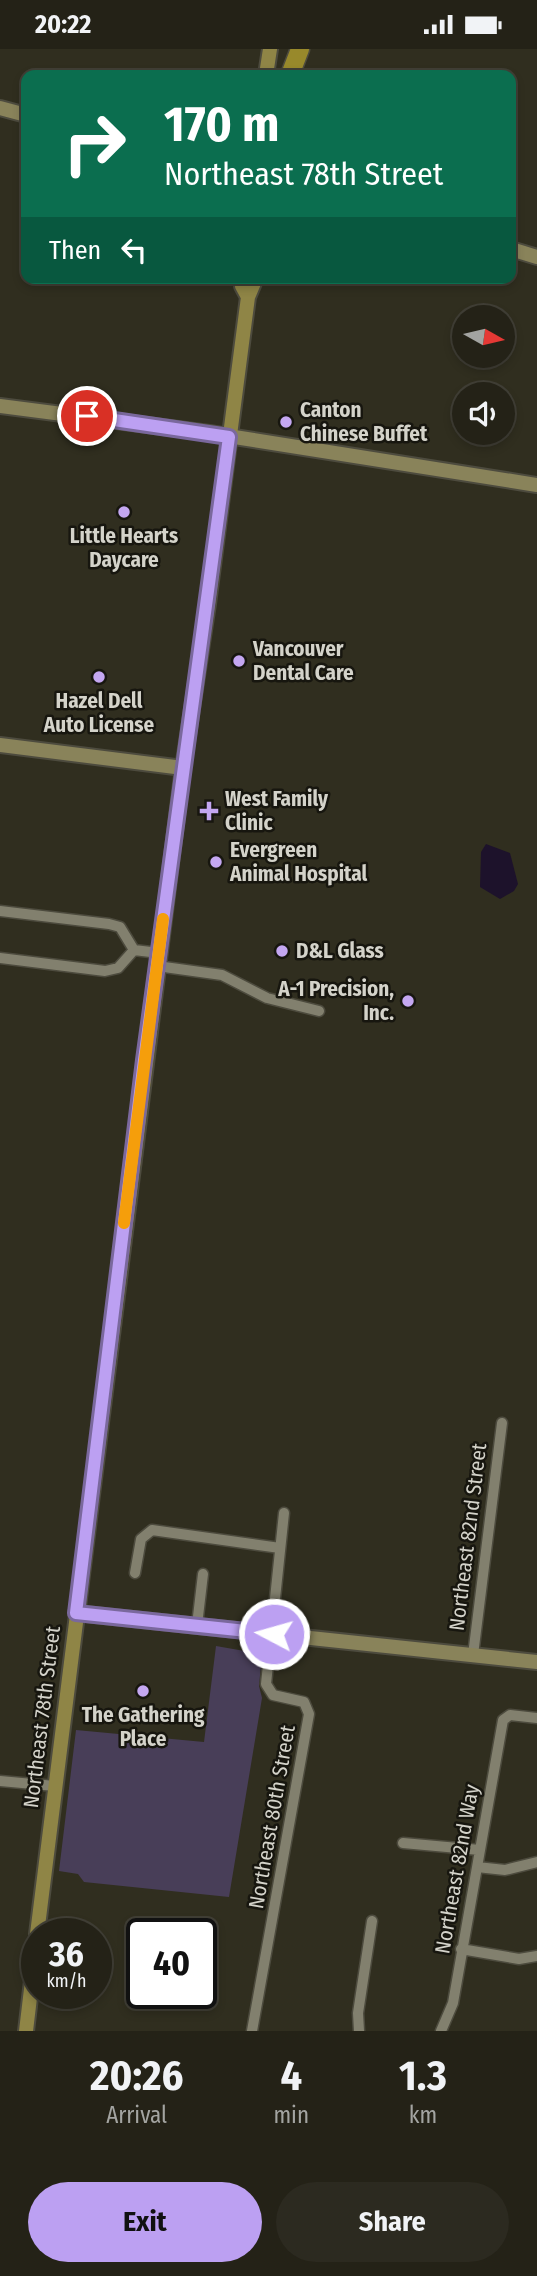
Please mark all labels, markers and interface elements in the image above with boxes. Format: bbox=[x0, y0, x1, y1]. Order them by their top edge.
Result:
text: 20:22 bbox=[35, 9, 91, 40]
text: 170 m bbox=[164, 95, 280, 154]
icon: right bbox=[49, 98, 140, 189]
text: Northeast 78th Street bbox=[164, 155, 443, 193]
icon: left bbox=[115, 231, 153, 269]
text: Then bbox=[49, 235, 101, 266]
north arrow bbox=[452, 305, 514, 367]
map controls bbox=[452, 305, 515, 445]
button: sound bbox=[452, 382, 515, 445]
pin bbox=[57, 386, 117, 446]
icon: arrive bbox=[68, 397, 106, 435]
place label: Canton Chinese Buffet bbox=[300, 397, 428, 447]
marker: Canton Chinese Buffet bbox=[278, 414, 294, 430]
marker: Little Hearts Daycare bbox=[116, 504, 132, 520]
place label: Little Hearts Daycare bbox=[70, 523, 178, 573]
place label: Vancouver Dental Care bbox=[252, 636, 354, 686]
marker: Vancouver Dental Care bbox=[231, 653, 247, 669]
marker: Hazel Dell Auto License bbox=[91, 669, 107, 685]
place label: Hazel Dell Auto License bbox=[43, 688, 155, 738]
place label: West Family Clinic bbox=[225, 786, 329, 836]
marker: West Family Clinic bbox=[199, 801, 219, 821]
place label: Evergreen Animal Hospital bbox=[229, 837, 368, 887]
marker: Evergreen Animal Hospital bbox=[208, 854, 224, 870]
place label: D&L Glass bbox=[296, 938, 384, 964]
marker: D&L Glass bbox=[274, 943, 290, 959]
place label: A-1 Precision, Inc. bbox=[277, 976, 394, 1026]
marker: A-1 Precision, Inc. bbox=[400, 993, 416, 1009]
street label: Northeast 82nd Street bbox=[444, 1442, 492, 1632]
position arrow bbox=[237, 1597, 311, 1671]
street label: Northeast 78th Street bbox=[18, 1624, 66, 1810]
marker: The Gathering Place bbox=[135, 1683, 151, 1699]
place label: The Gathering Place bbox=[82, 1702, 205, 1752]
street label: Northeast 80th Street bbox=[243, 1723, 301, 1911]
street label: Northeast 82nd Way bbox=[429, 1782, 485, 1956]
speed limit sign: 40 bbox=[126, 1918, 217, 2009]
text: 36 bbox=[49, 1933, 84, 1975]
text: km/h bbox=[46, 1970, 87, 1992]
text: 20:26 bbox=[90, 2051, 183, 2101]
text: 4 bbox=[280, 2051, 302, 2101]
text: 1.3 bbox=[399, 2051, 447, 2101]
text: Arrival bbox=[106, 2101, 167, 2129]
text: min bbox=[273, 2101, 309, 2129]
text: km bbox=[409, 2101, 437, 2129]
button: Exit bbox=[28, 2182, 262, 2262]
button: Share bbox=[276, 2182, 509, 2262]

